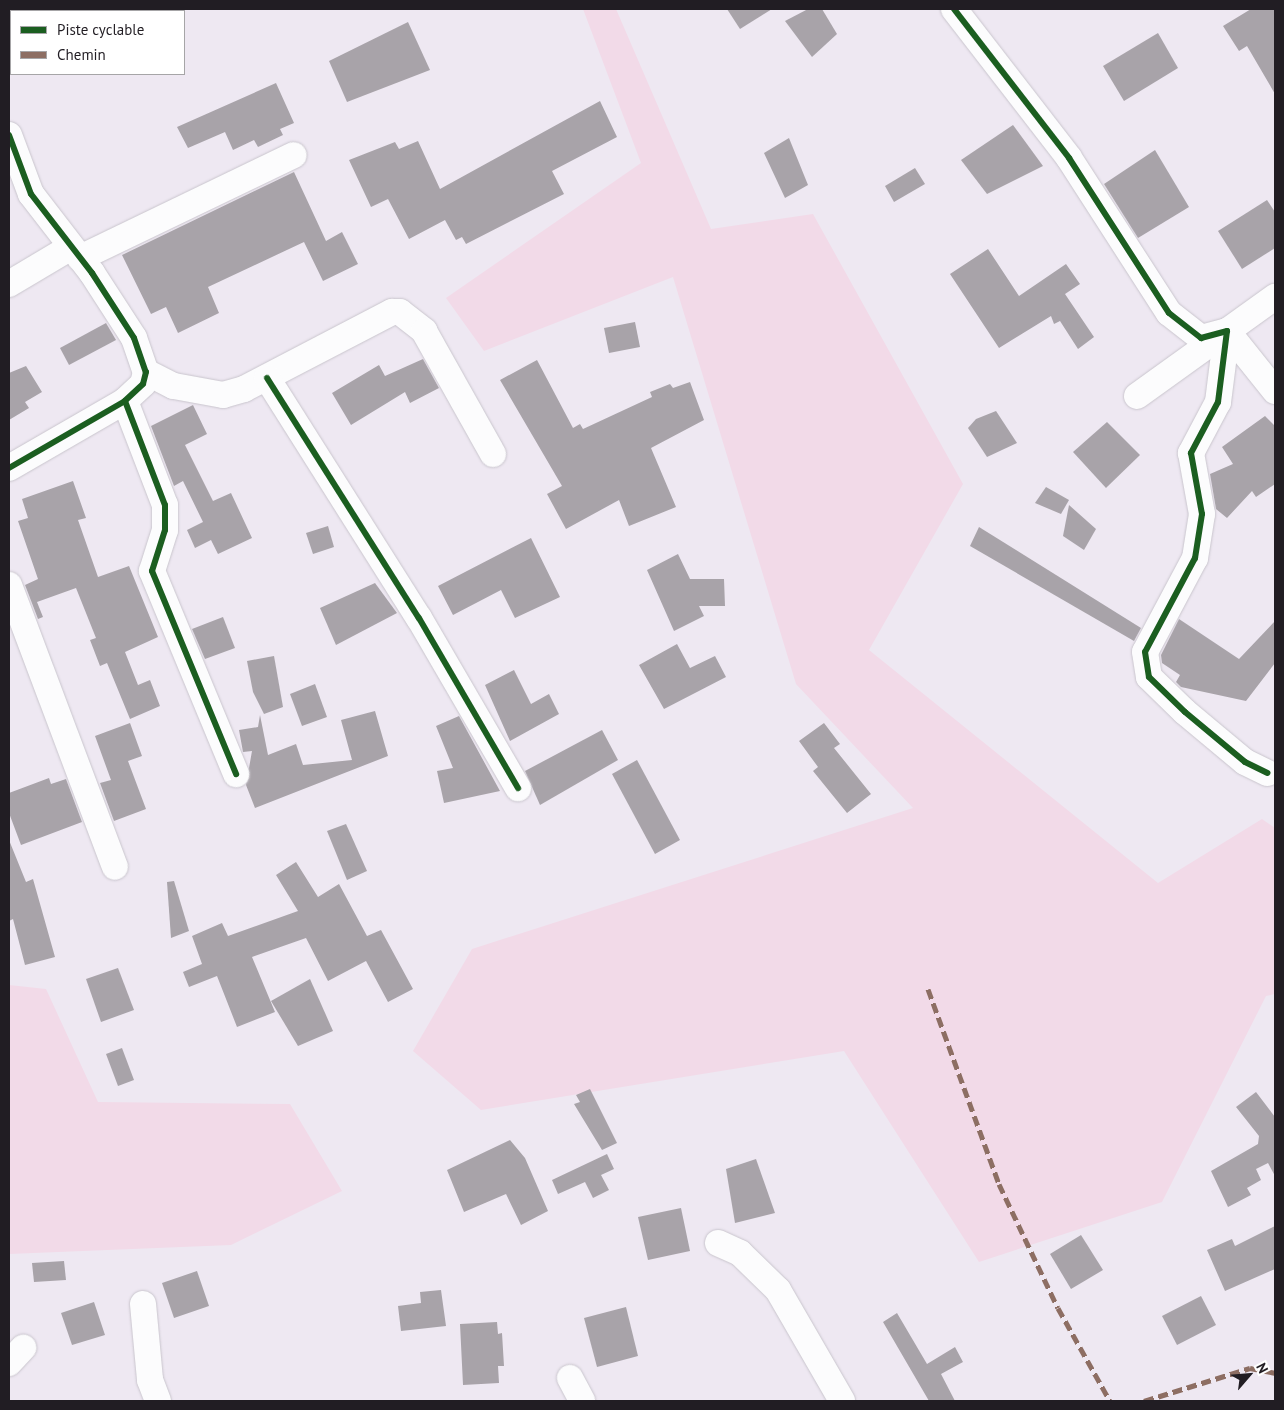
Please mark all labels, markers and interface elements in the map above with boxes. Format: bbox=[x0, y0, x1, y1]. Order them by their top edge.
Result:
legend bbox=[10, 10, 185, 75]
text: Piste cyclable bbox=[57, 20, 144, 39]
text: Chemin bbox=[57, 45, 106, 64]
north arrow bbox=[1224, 1350, 1274, 1400]
text: N bbox=[1252, 1360, 1272, 1376]

